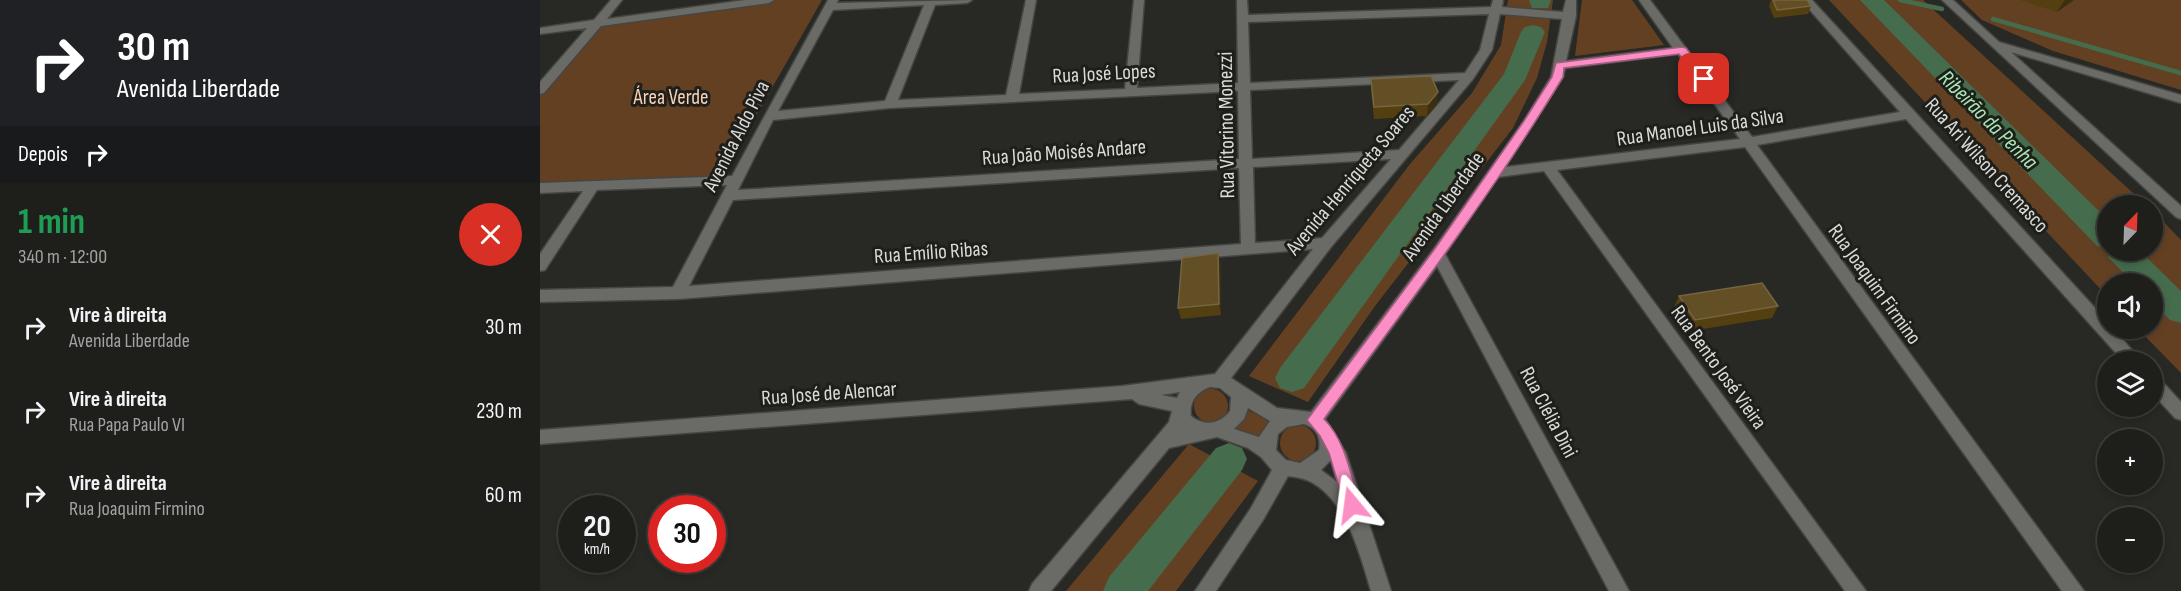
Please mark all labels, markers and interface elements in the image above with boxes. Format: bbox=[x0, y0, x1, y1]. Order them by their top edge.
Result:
text: 30 m bbox=[117, 22, 190, 73]
icon: right bbox=[18, 24, 96, 102]
street label: Rua Vitorino Monezzi bbox=[1213, 51, 1240, 199]
pin bbox=[1678, 53, 1729, 104]
street label: Rua José Lopes bbox=[1052, 58, 1156, 89]
icon: arrive bbox=[1687, 62, 1720, 95]
water label: Ribeirão da Penha bbox=[1933, 65, 2043, 175]
text: Avenida Liberdade bbox=[117, 73, 280, 105]
street label: Avenida Aldo Piva bbox=[697, 77, 775, 197]
park label: Área Verde bbox=[632, 85, 709, 110]
street label: Rua Ari Wilson Cremasco bbox=[1919, 93, 2054, 238]
street label: Avenida Henriqueta Soares bbox=[1280, 101, 1420, 261]
street label: Rua Manoel Luis da Silva bbox=[1615, 103, 1785, 152]
street label: Rua João Moisés Andare bbox=[981, 134, 1147, 171]
icon: right bbox=[80, 138, 113, 171]
text: Depois bbox=[18, 141, 68, 168]
street label: Avenida Liberdade bbox=[1396, 147, 1490, 266]
north arrow bbox=[2097, 195, 2163, 261]
map controls bbox=[2097, 195, 2163, 573]
text: 1 min bbox=[18, 201, 85, 244]
button: close bbox=[459, 203, 522, 266]
street label: Rua Joaquim Firmino bbox=[1823, 219, 1927, 349]
street label: Rua Emílio Ribas bbox=[873, 236, 989, 269]
text: 340 m · 12:00 bbox=[18, 245, 107, 269]
button: sound bbox=[2097, 273, 2163, 339]
street label: Rua Bento José Vieira bbox=[1665, 301, 1772, 434]
text: Vire à direita bbox=[69, 302, 167, 329]
icon: right bbox=[18, 311, 51, 344]
text: 30 m bbox=[485, 314, 522, 341]
text: Avenida Liberdade bbox=[69, 329, 190, 353]
button: layers bbox=[2097, 351, 2163, 417]
street label: Rua Clélia Dini bbox=[1514, 363, 1583, 462]
street label: Rua José de Alencar bbox=[761, 376, 898, 411]
text: Vire à direita bbox=[69, 386, 167, 413]
icon: right bbox=[18, 395, 51, 428]
text: 230 m bbox=[476, 398, 522, 425]
text: Rua Papa Paulo VI bbox=[69, 413, 185, 437]
button: + bbox=[2097, 429, 2163, 495]
text: Vire à direita bbox=[69, 470, 167, 497]
position arrow bbox=[1320, 473, 1384, 537]
icon: right bbox=[18, 479, 51, 512]
text: 60 m bbox=[485, 482, 522, 509]
speed limit sign: 30 bbox=[648, 495, 726, 573]
text: Rua Joaquim Firmino bbox=[69, 497, 205, 521]
button: − bbox=[2097, 507, 2163, 573]
text: 20 bbox=[583, 509, 611, 545]
text: km/h bbox=[584, 540, 610, 559]

